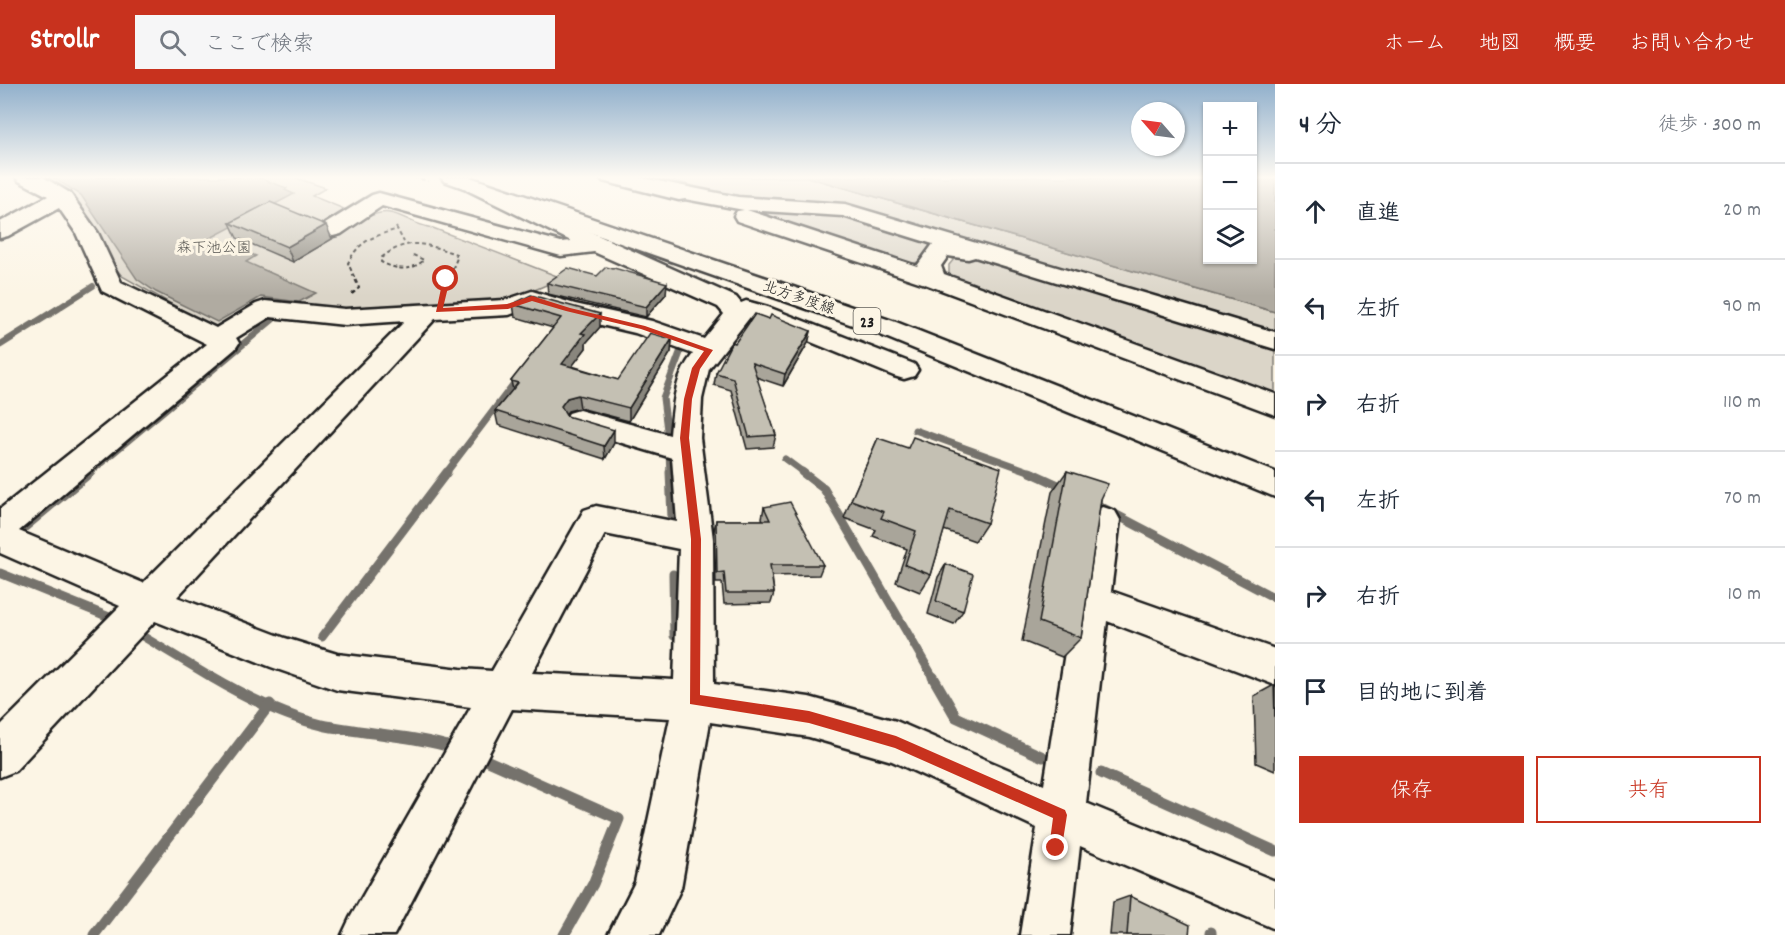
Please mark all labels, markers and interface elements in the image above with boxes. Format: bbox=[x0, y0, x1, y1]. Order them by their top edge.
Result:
search box bbox=[135, 15, 555, 69]
text: Strollr bbox=[30, 22, 99, 62]
icon: search bbox=[156, 26, 189, 59]
text: ここで検索 bbox=[204, 30, 314, 61]
text: ホーム bbox=[1384, 30, 1446, 60]
text: 地図 bbox=[1479, 30, 1521, 60]
text: 概要 bbox=[1554, 30, 1596, 60]
text: お問い合わせ bbox=[1629, 30, 1755, 60]
north arrow bbox=[1131, 102, 1185, 156]
map controls bbox=[1203, 102, 1257, 264]
button: + bbox=[1203, 102, 1257, 156]
text: 4 分 bbox=[1299, 108, 1342, 145]
text: 徒歩 · 300 m bbox=[1658, 112, 1761, 140]
button: − bbox=[1203, 156, 1257, 210]
icon: ahead bbox=[1299, 195, 1332, 228]
text: 20 m bbox=[1723, 197, 1761, 225]
text: 直進 bbox=[1356, 199, 1400, 230]
button: layers bbox=[1203, 210, 1257, 264]
park label: 森下池公園 bbox=[176, 238, 252, 260]
route start bbox=[432, 265, 458, 291]
street label: 北方多度線 bbox=[759, 276, 837, 322]
icon: left bbox=[1299, 291, 1332, 324]
text: 90 m bbox=[1723, 293, 1761, 321]
text: 左折 bbox=[1356, 295, 1400, 326]
road number: 23 bbox=[854, 308, 880, 334]
icon: right bbox=[1299, 387, 1332, 420]
text: 110 m bbox=[1723, 389, 1761, 417]
text: 右折 bbox=[1356, 391, 1400, 422]
icon: left bbox=[1299, 483, 1332, 516]
text: 70 m bbox=[1724, 485, 1761, 513]
text: 左折 bbox=[1356, 487, 1400, 518]
icon: right bbox=[1299, 579, 1332, 612]
text: 10 m bbox=[1727, 581, 1761, 609]
text: 右折 bbox=[1356, 583, 1400, 614]
icon: arrive bbox=[1299, 675, 1332, 708]
text: 目的地に到着 bbox=[1356, 679, 1488, 710]
button: 保存 bbox=[1299, 756, 1524, 823]
button: 共有 bbox=[1536, 756, 1761, 823]
route end bbox=[1042, 834, 1068, 860]

